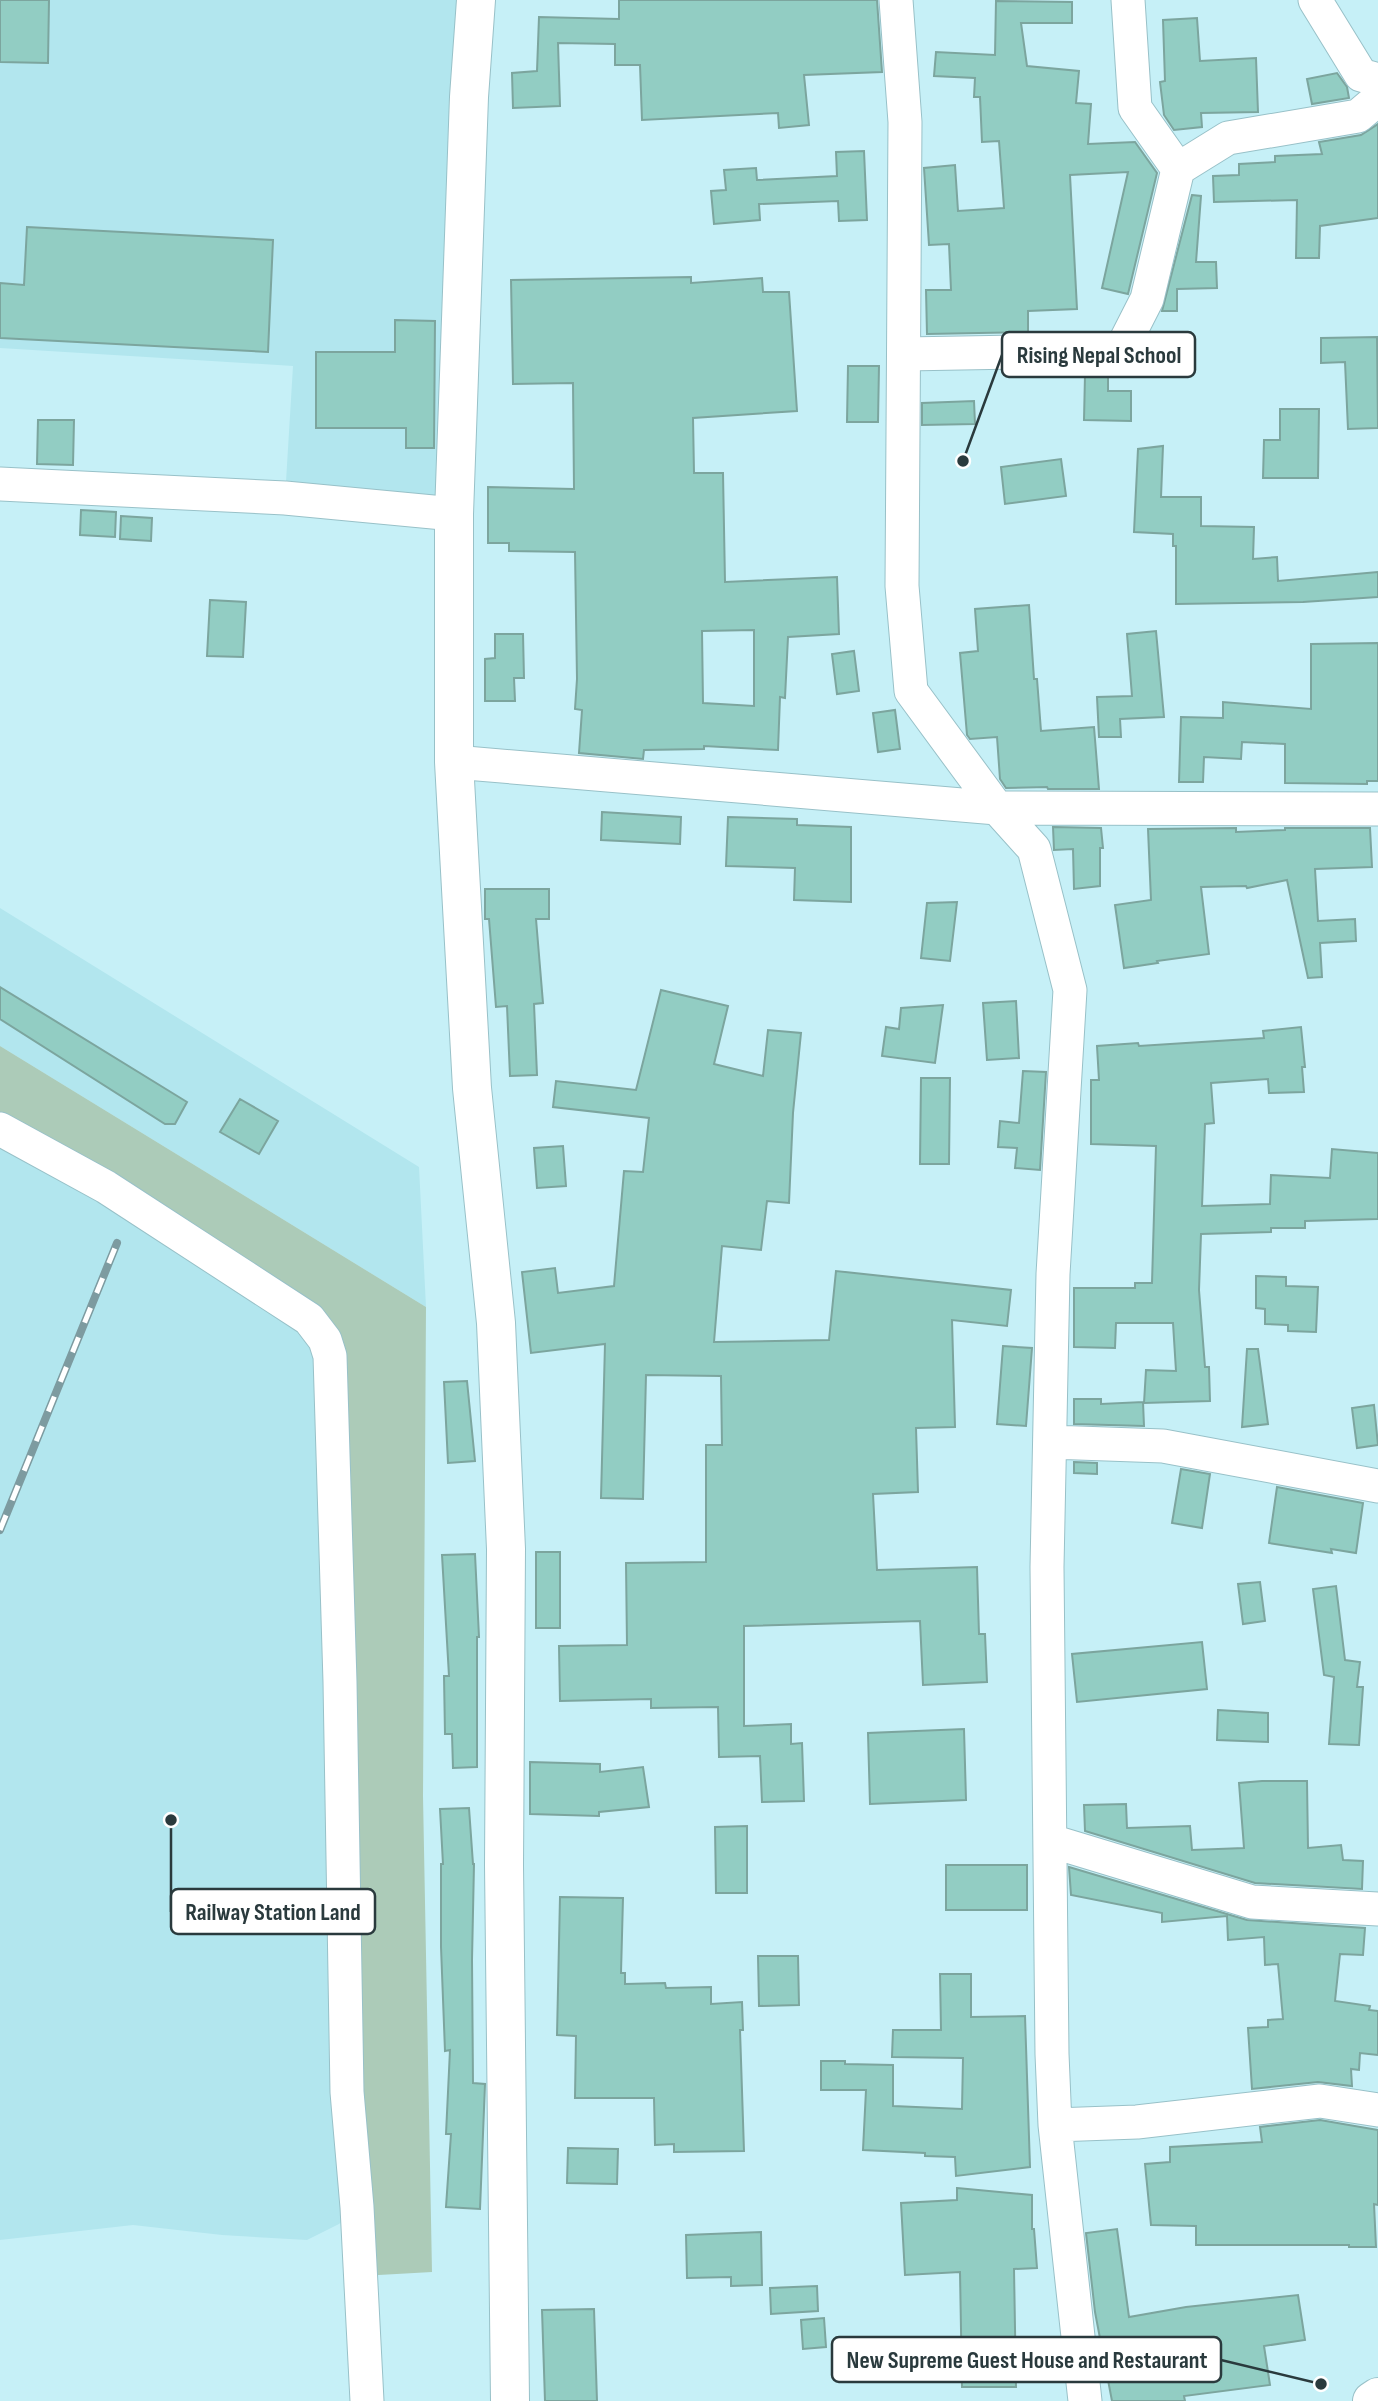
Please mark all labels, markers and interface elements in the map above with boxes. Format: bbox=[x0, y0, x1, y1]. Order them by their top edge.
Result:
callout: Rising Nepal School bbox=[1002, 332, 1195, 377]
text: Rising Nepal School bbox=[1017, 341, 1181, 370]
callout: Railway Station Land bbox=[171, 1889, 375, 1934]
text: Railway Station Land bbox=[185, 1898, 361, 1927]
callout: New Supreme Guest House and Restaurant bbox=[832, 2337, 1221, 2382]
text: New Supreme Guest House and Restaurant bbox=[847, 2346, 1208, 2375]

